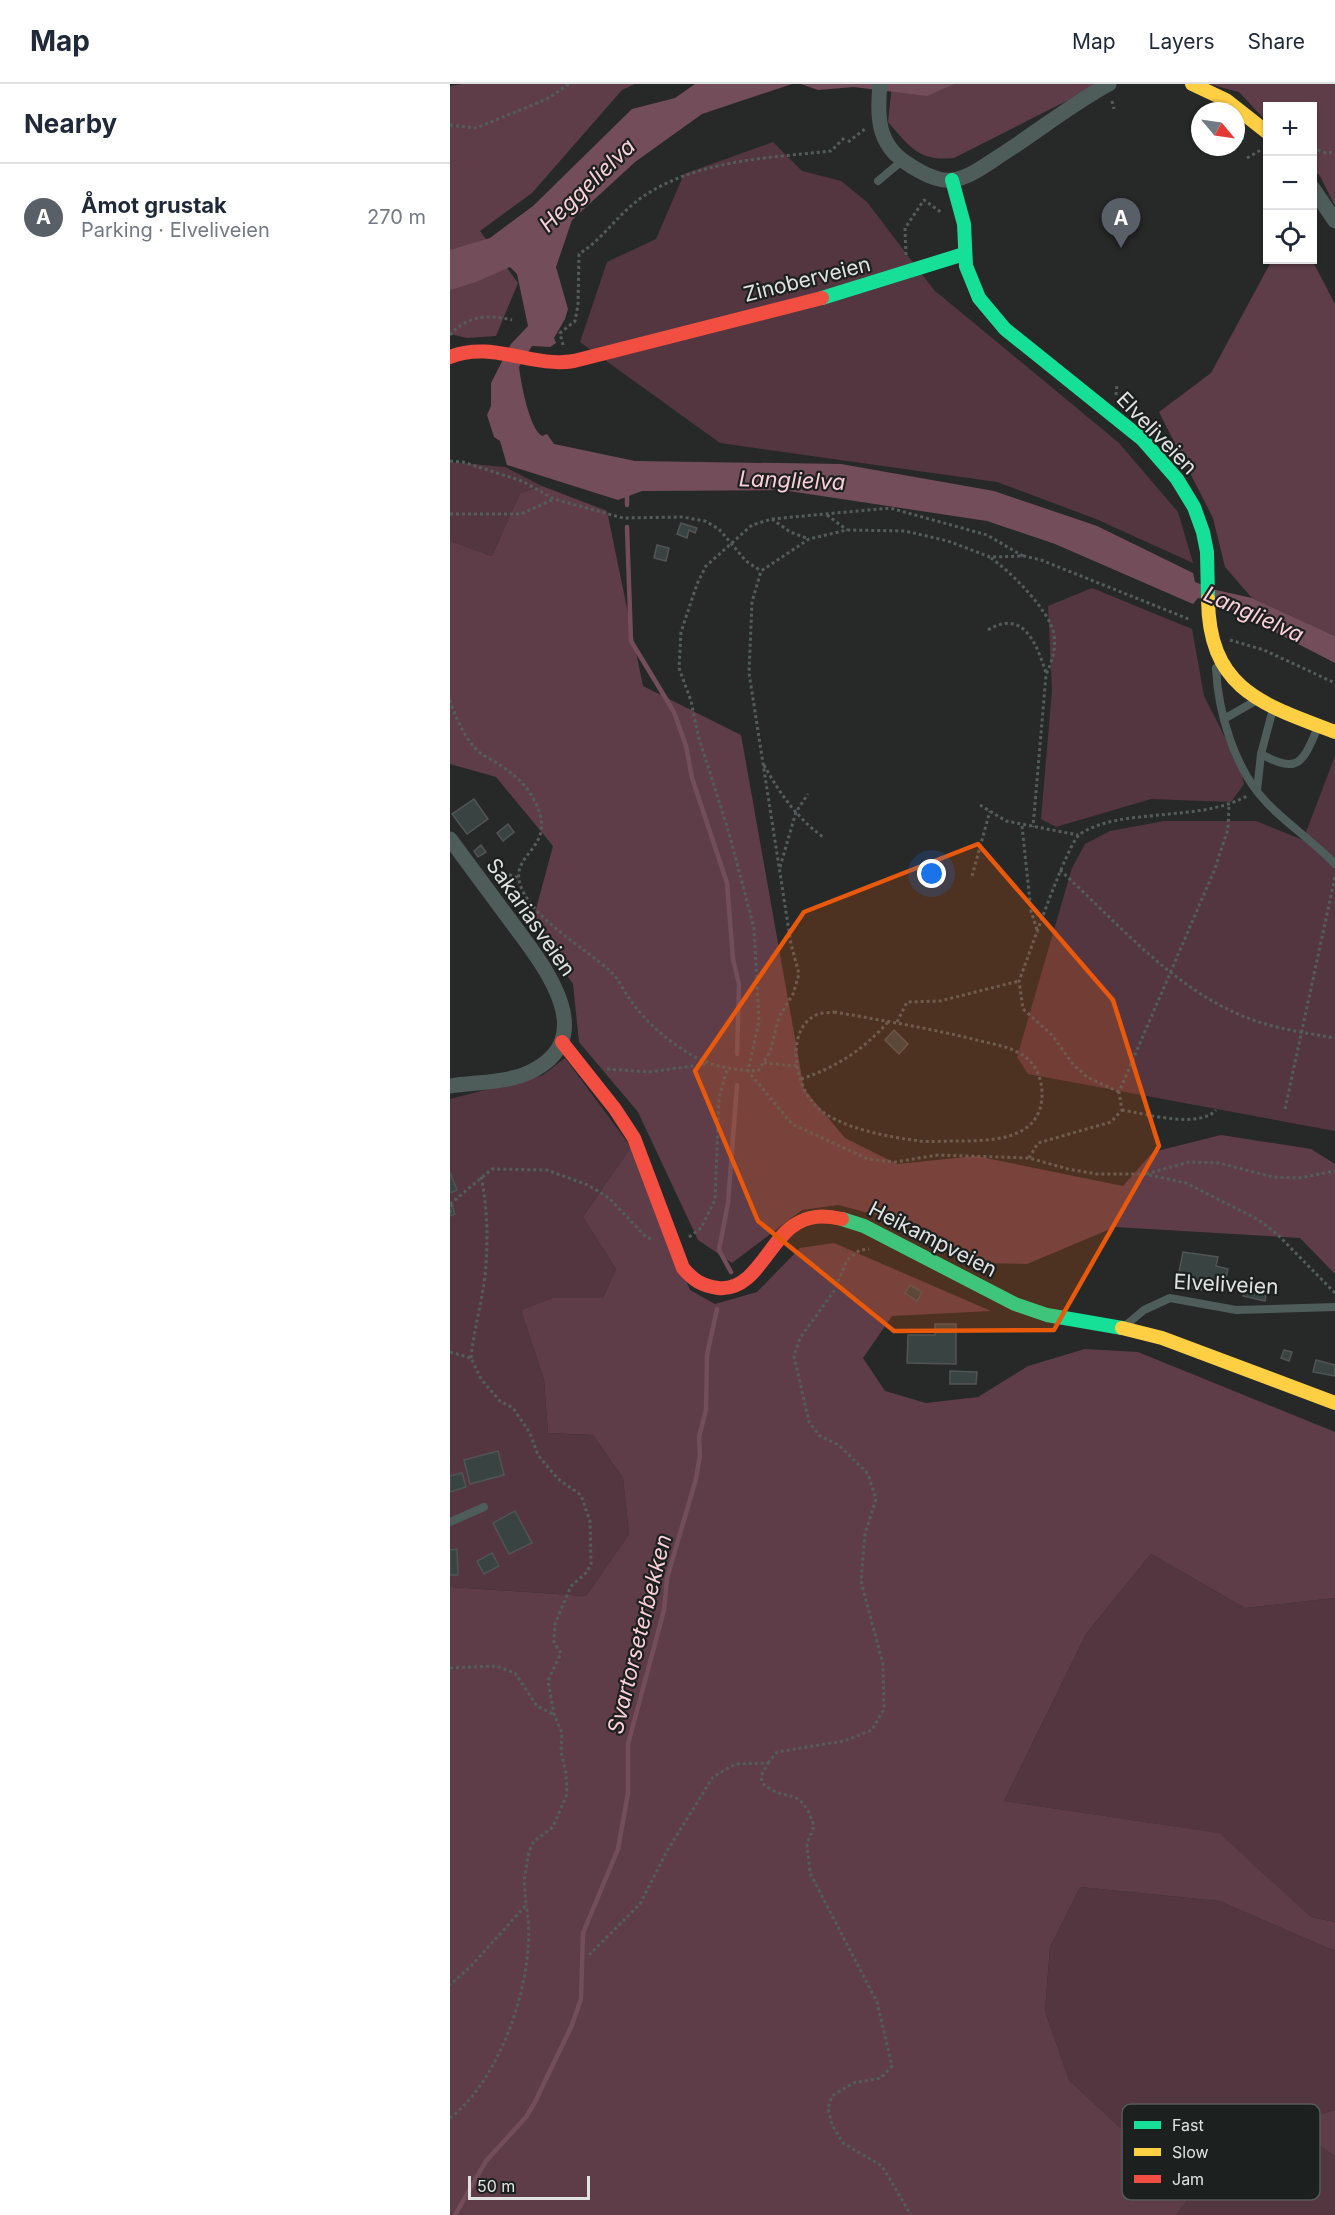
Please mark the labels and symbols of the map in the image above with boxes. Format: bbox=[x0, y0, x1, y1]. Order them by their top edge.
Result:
north arrow bbox=[1191, 102, 1245, 156]
water label: Heggelielva bbox=[534, 133, 640, 237]
pin: A bbox=[1102, 198, 1140, 248]
street label: Zinoberveien bbox=[741, 251, 873, 307]
street label: Elveliveien bbox=[1112, 387, 1202, 479]
water label: Langlielva bbox=[738, 465, 846, 495]
water label: Langlielva bbox=[1200, 580, 1308, 648]
street label: Sakariasveien bbox=[481, 853, 581, 981]
your location bbox=[917, 859, 946, 888]
street label: Heikampveien bbox=[865, 1196, 1001, 1282]
street label: Elveliveien bbox=[1173, 1269, 1279, 1299]
water label: Svartorseterbekken bbox=[602, 1532, 676, 1736]
legend bbox=[1122, 2104, 1320, 2200]
text: Fast bbox=[1172, 2115, 1204, 2135]
text: Slow bbox=[1172, 2142, 1209, 2162]
text: Jam bbox=[1172, 2169, 1204, 2189]
scale bar bbox=[468, 2173, 590, 2200]

